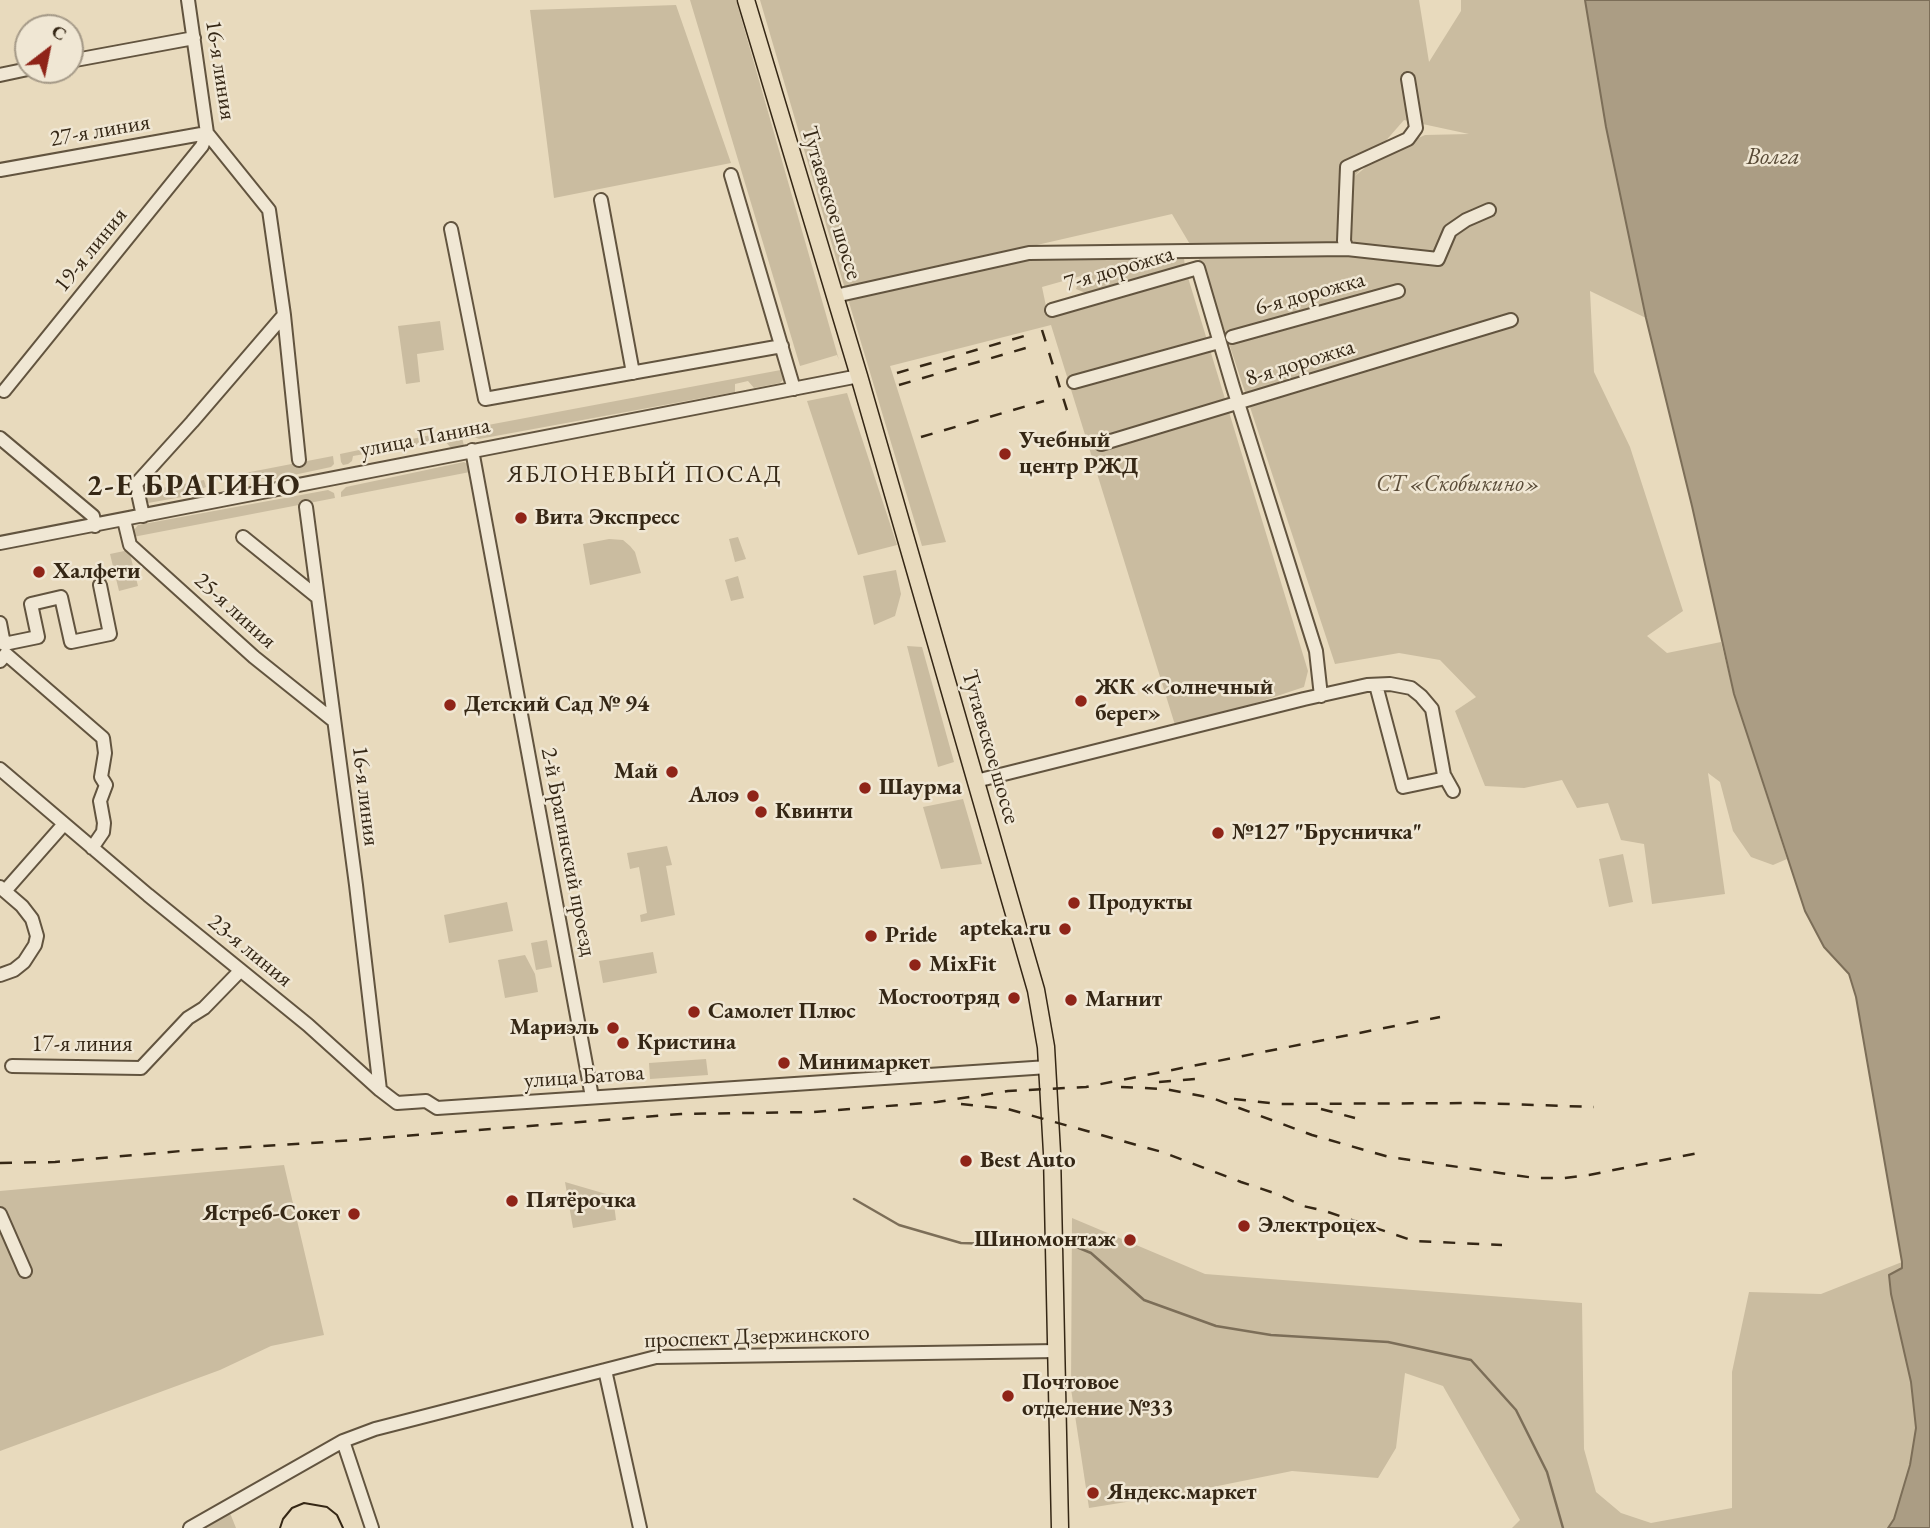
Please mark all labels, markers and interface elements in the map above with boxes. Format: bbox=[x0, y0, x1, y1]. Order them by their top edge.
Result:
north arrow bbox=[14, 14, 84, 84]
text: С bbox=[47, 18, 72, 47]
street label: 16-я линия bbox=[198, 18, 242, 122]
street label: 27-я линия bbox=[48, 109, 152, 153]
street label: Тутаевское шоссе bbox=[795, 123, 867, 283]
water label: Волга bbox=[1746, 143, 1800, 171]
street label: 19-я линия bbox=[49, 202, 133, 298]
street label: 7-я дорожка bbox=[1061, 240, 1177, 298]
street label: 6-я дорожка bbox=[1252, 266, 1368, 322]
street label: 8-я дорожка bbox=[1242, 333, 1358, 393]
street label: улица Панина bbox=[358, 412, 492, 464]
place label: Учебный центр РЖД bbox=[1019, 427, 1138, 481]
marker: Учебный центр РЖД bbox=[997, 446, 1013, 462]
district label: ЯБЛОНЕВЫЙ ПОСАД bbox=[509, 461, 781, 489]
district label: 2-Е БРАГИНО bbox=[88, 469, 300, 505]
park label: СТ «Скобыкино» bbox=[1376, 471, 1540, 499]
place label: Вита Экспресс bbox=[535, 504, 680, 532]
marker: Вита Экспресс bbox=[513, 510, 529, 526]
place label: Халфети bbox=[53, 558, 140, 586]
marker: Халфети bbox=[31, 564, 47, 580]
street label: 25-я линия bbox=[188, 567, 282, 655]
street label: Тутаевское шоссе bbox=[955, 667, 1025, 827]
place label: ЖК «Солнечный берег» bbox=[1095, 674, 1273, 728]
place label: Детский Сад № 94 bbox=[464, 691, 649, 719]
marker: ЖК «Солнечный берег» bbox=[1073, 693, 1089, 709]
marker: Детский Сад № 94 bbox=[442, 697, 458, 713]
street label: 16-я линия bbox=[345, 744, 385, 848]
street label: 2-й Брагинский проезд bbox=[534, 745, 602, 959]
place label: Май bbox=[614, 758, 658, 786]
marker: Май bbox=[664, 764, 680, 780]
place label: Шаурма bbox=[879, 774, 962, 802]
marker: Шаурма bbox=[857, 780, 873, 796]
place label: Алоэ bbox=[688, 782, 739, 810]
marker: Алоэ bbox=[745, 788, 761, 804]
place label: Квинти bbox=[775, 798, 853, 826]
marker: Квинти bbox=[753, 804, 769, 820]
place label: №127 "Брусничка" bbox=[1232, 819, 1422, 847]
marker: №127 "Брусничка" bbox=[1210, 825, 1226, 841]
place label: Продукты bbox=[1088, 889, 1193, 917]
marker: Продукты bbox=[1066, 895, 1082, 911]
street label: 23-я линия bbox=[202, 909, 298, 993]
place label: apteka.ru bbox=[960, 915, 1051, 943]
marker: apteka.ru bbox=[1057, 921, 1073, 937]
place label: Pride bbox=[885, 922, 937, 950]
marker: Pride bbox=[863, 928, 879, 944]
place label: MixFit bbox=[929, 951, 996, 979]
marker: MixFit bbox=[907, 957, 923, 973]
place label: Мостоотряд bbox=[878, 984, 1000, 1012]
place label: Магнит bbox=[1085, 986, 1162, 1014]
marker: Мостоотряд bbox=[1006, 990, 1022, 1006]
marker: Магнит bbox=[1063, 992, 1079, 1008]
place label: Самолет Плюс bbox=[708, 998, 856, 1026]
marker: Самолет Плюс bbox=[686, 1004, 702, 1020]
place label: Мариэль bbox=[510, 1014, 599, 1042]
marker: Мариэль bbox=[605, 1020, 621, 1036]
place label: Кристина bbox=[637, 1029, 736, 1057]
street label: 17-я линия bbox=[32, 1031, 132, 1059]
marker: Кристина bbox=[615, 1035, 631, 1051]
place label: Минимаркет bbox=[798, 1049, 930, 1077]
marker: Минимаркет bbox=[776, 1055, 792, 1071]
street label: улица Батова bbox=[523, 1059, 645, 1095]
place label: Best Auto bbox=[980, 1147, 1075, 1175]
marker: Best Auto bbox=[958, 1153, 974, 1169]
place label: Пятёрочка bbox=[526, 1187, 636, 1215]
marker: Пятёрочка bbox=[504, 1193, 520, 1209]
place label: Ястреб-Сокет bbox=[203, 1200, 340, 1228]
marker: Ястреб-Сокет bbox=[346, 1206, 362, 1222]
place label: Электроцех bbox=[1258, 1212, 1377, 1240]
marker: Электроцех bbox=[1236, 1218, 1252, 1234]
place label: Шиномонтаж bbox=[974, 1226, 1116, 1254]
marker: Шиномонтаж bbox=[1122, 1232, 1138, 1248]
street label: проспект Дзержинского bbox=[644, 1319, 870, 1355]
place label: Почтовое отделение №33 bbox=[1022, 1369, 1174, 1423]
marker: Почтовое отделение №33 bbox=[1000, 1388, 1016, 1404]
place label: Яндекс.маркет bbox=[1107, 1479, 1256, 1507]
marker: Яндекс.маркет bbox=[1085, 1485, 1101, 1501]

